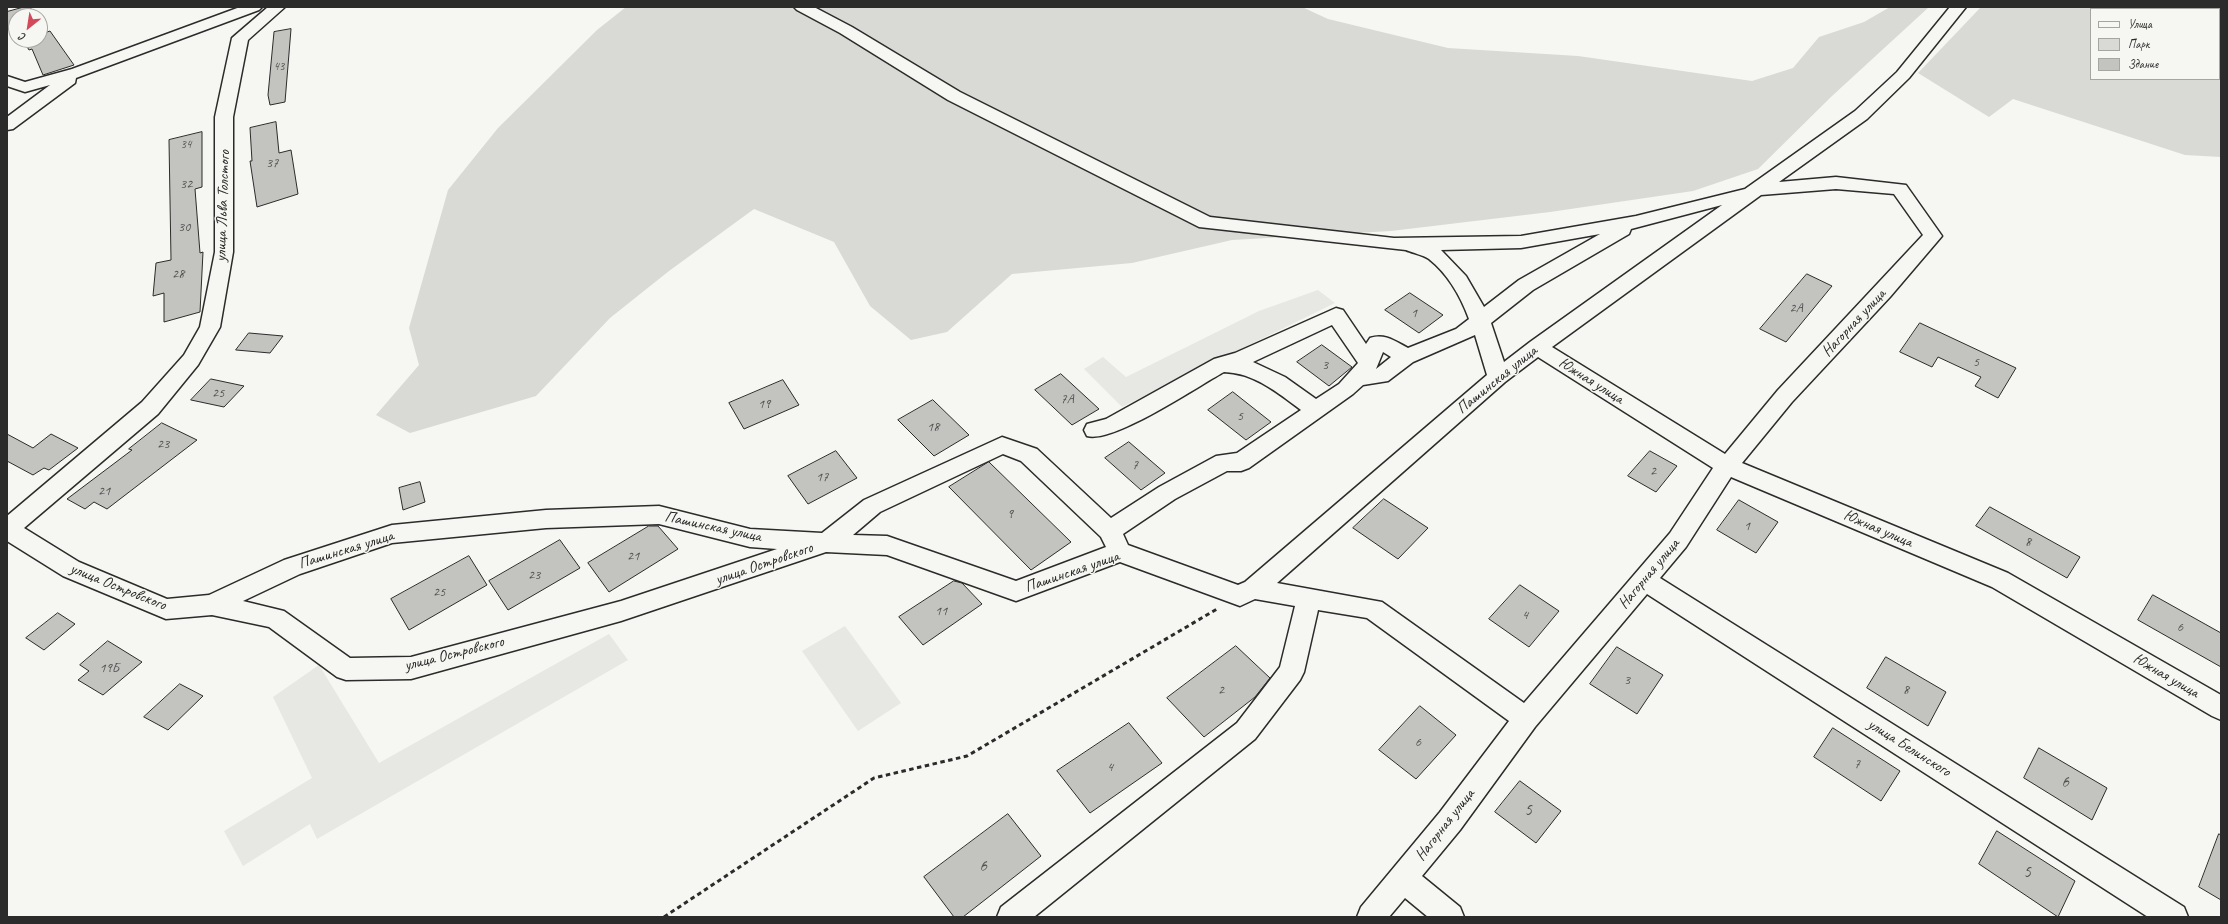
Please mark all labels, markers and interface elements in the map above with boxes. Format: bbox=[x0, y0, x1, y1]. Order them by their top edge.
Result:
north arrow bbox=[8, 8, 48, 48]
legend bbox=[2090, 8, 2220, 80]
text: Улица bbox=[2128, 16, 2152, 32]
text: С bbox=[17, 30, 28, 45]
text: Парк bbox=[2128, 36, 2149, 52]
text: Здание bbox=[2128, 56, 2158, 72]
house number: 43 bbox=[274, 60, 284, 74]
house number: 34 bbox=[181, 138, 191, 152]
street label: улица Льва Толстого bbox=[211, 150, 235, 262]
house number: 37 bbox=[266, 155, 278, 171]
house number: 32 bbox=[180, 176, 192, 192]
house number: 30 bbox=[178, 219, 190, 235]
house number: 28 bbox=[172, 266, 184, 282]
street label: Нагорная улица bbox=[1818, 285, 1890, 361]
house number: 2А bbox=[1789, 300, 1803, 316]
house number: 1 bbox=[1411, 305, 1417, 321]
street label: Пашинская улица bbox=[1453, 342, 1541, 418]
street label: Южная улица bbox=[1555, 354, 1627, 408]
house number: 5 bbox=[1973, 354, 1979, 370]
house number: 3 bbox=[1322, 357, 1328, 373]
house number: 25 bbox=[212, 385, 224, 401]
house number: 7А bbox=[1060, 391, 1074, 407]
house number: 19 bbox=[758, 396, 770, 412]
house number: 5 bbox=[1237, 408, 1243, 424]
house number: 18 bbox=[927, 419, 939, 435]
house number: 23 bbox=[157, 436, 169, 452]
house number: 7 bbox=[1132, 457, 1138, 473]
house number: 2 bbox=[1650, 463, 1656, 479]
house number: 17 bbox=[816, 469, 828, 485]
house number: 21 bbox=[98, 483, 110, 499]
house number: 9 bbox=[1007, 506, 1013, 522]
street label: Южная улица bbox=[1841, 506, 1915, 552]
street label: Пашинская улица bbox=[663, 507, 763, 547]
house number: 1 bbox=[1744, 518, 1750, 534]
street label: Пашинская улица bbox=[296, 526, 396, 574]
house number: 8 bbox=[2025, 534, 2031, 550]
street label: Нагорная улица bbox=[1614, 535, 1684, 613]
street label: улица Островского bbox=[713, 538, 815, 590]
street label: Пашинская улица bbox=[1022, 547, 1122, 597]
house number: 21 bbox=[627, 548, 639, 564]
street label: улица Островского bbox=[67, 559, 169, 615]
house number: 23 bbox=[528, 567, 540, 583]
house number: 25 bbox=[433, 584, 445, 600]
house number: 11 bbox=[935, 603, 947, 619]
house number: 4 bbox=[1522, 607, 1528, 623]
house number: 6 bbox=[2177, 619, 2183, 635]
street label: улица Островского bbox=[402, 632, 506, 676]
street label: Южная улица bbox=[2130, 649, 2202, 703]
house number: 19Б bbox=[99, 660, 119, 676]
house number: 3 bbox=[1624, 672, 1630, 688]
house number: 2 bbox=[1218, 682, 1224, 698]
house number: 8 bbox=[1903, 682, 1909, 698]
street label: улица Белинского bbox=[1864, 715, 1954, 781]
house number: 6 bbox=[1415, 734, 1421, 750]
house number: 7 bbox=[1854, 756, 1860, 772]
house number: 4 bbox=[1107, 759, 1113, 775]
house number: 6 bbox=[2061, 773, 2069, 793]
street label: Нагорная улица bbox=[1411, 785, 1479, 865]
house number: 5 bbox=[1524, 801, 1532, 821]
house number: 6 bbox=[979, 857, 987, 877]
house number: 5 bbox=[2023, 863, 2031, 883]

